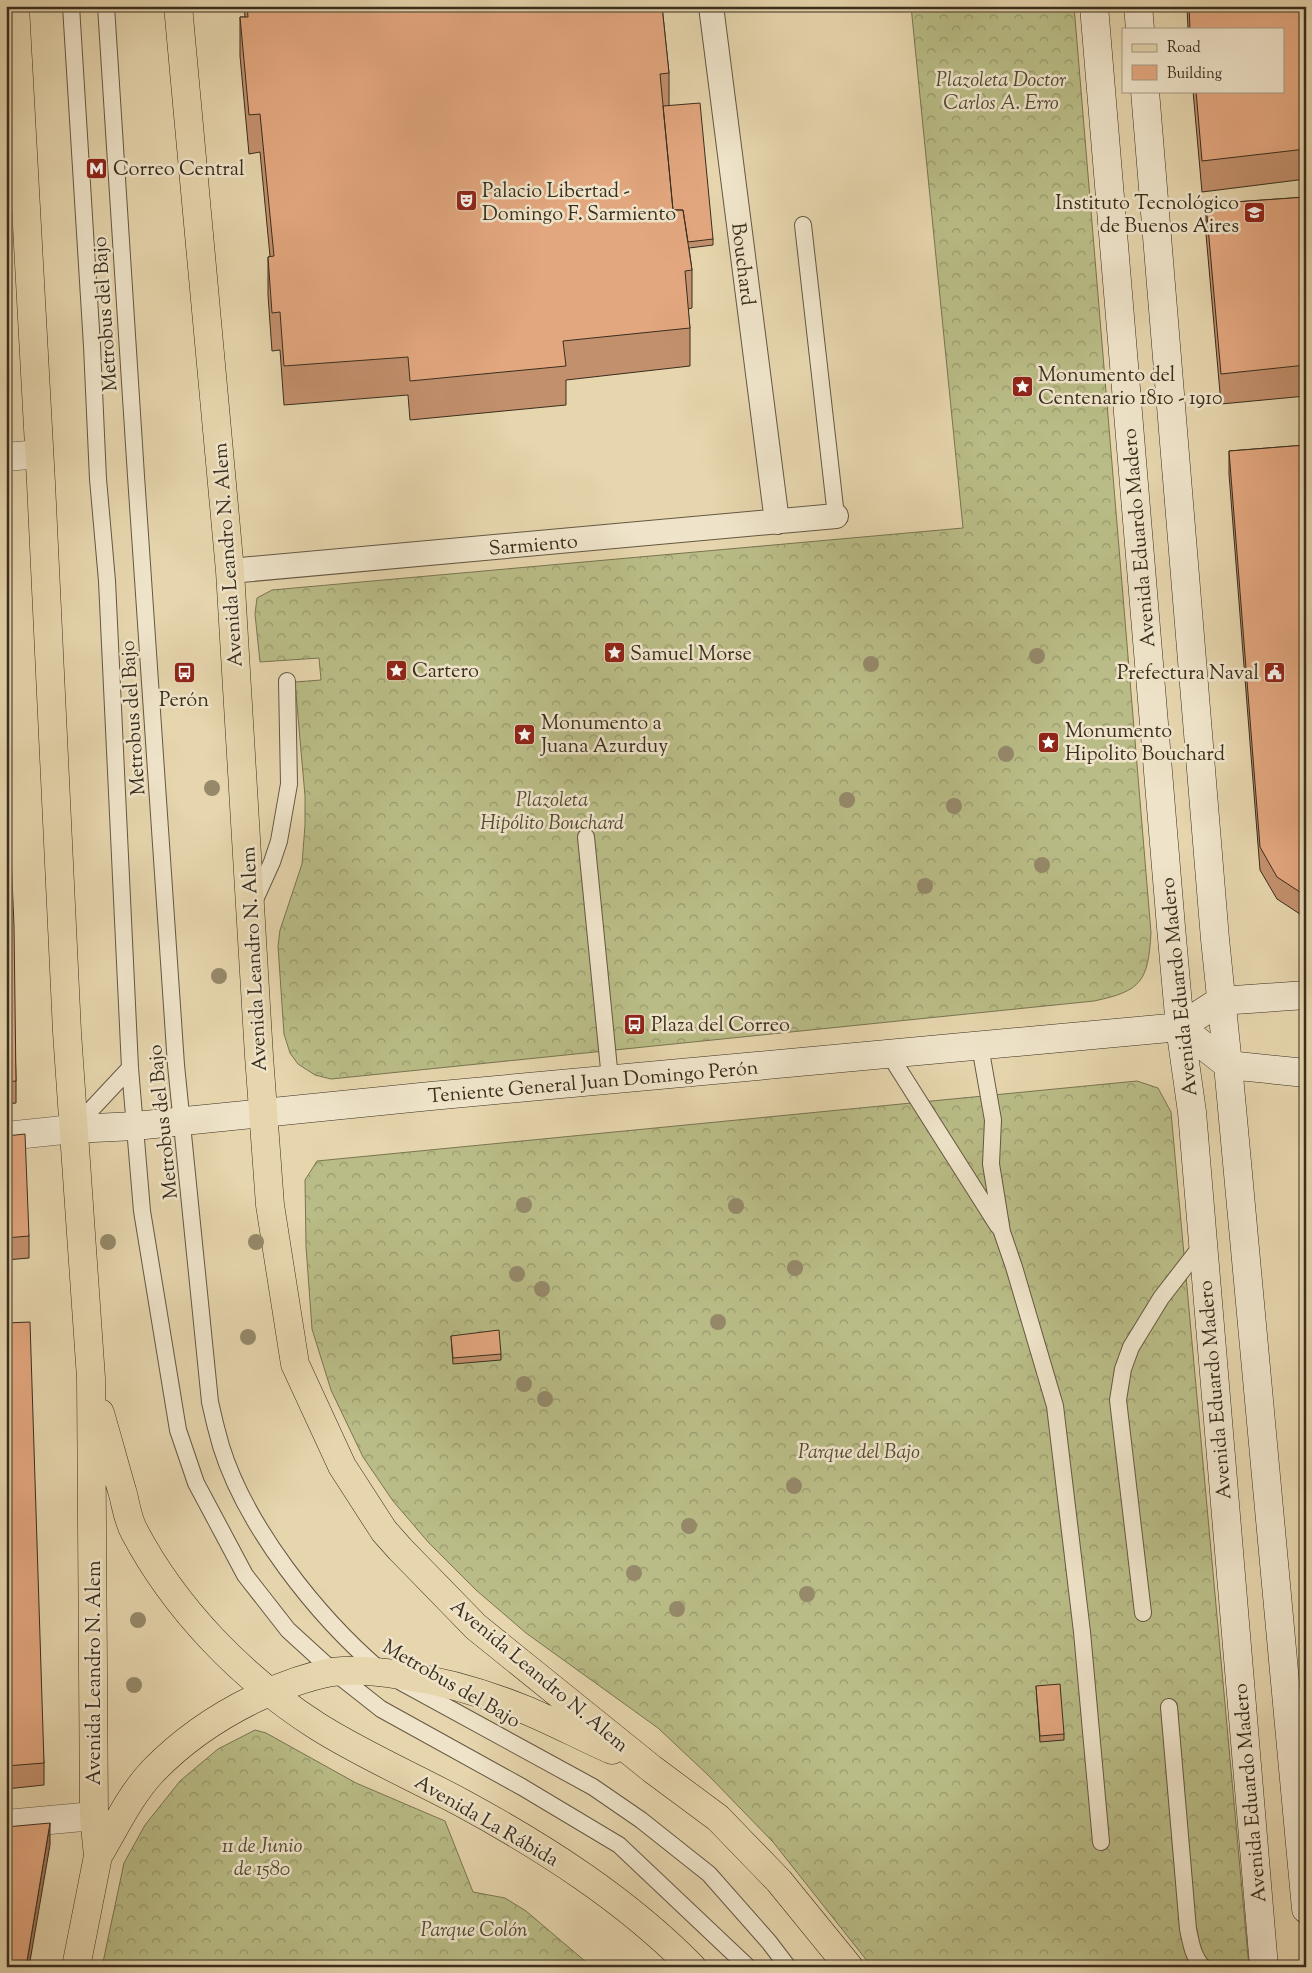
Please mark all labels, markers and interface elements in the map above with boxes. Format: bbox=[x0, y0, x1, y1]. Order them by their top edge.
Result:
legend bbox=[1122, 28, 1284, 92]
text: Road bbox=[1167, 38, 1201, 59]
text: Building bbox=[1167, 64, 1222, 85]
park label: Plazoleta Doctor Carlos A. Erro bbox=[936, 67, 1066, 119]
metro station icon: Correo Central bbox=[85, 156, 109, 180]
place label: Correo Central bbox=[113, 156, 245, 185]
place label: Palacio Libertad - Domingo F. Sarmiento bbox=[482, 178, 676, 230]
theatre icon: Palacio Libertad - Domingo F. Sarmiento bbox=[454, 189, 478, 213]
place label: Instituto Tecnológico de Buenos Aires bbox=[1055, 190, 1239, 242]
school or university icon: Instituto Tecnológico de Buenos Aires bbox=[1243, 201, 1267, 225]
street label: Bouchard bbox=[722, 221, 761, 308]
street label: Metrobus del Bajo bbox=[87, 235, 126, 392]
place label: Monumento del Centenario 1810 - 1910 bbox=[1038, 362, 1223, 414]
place icon: Monumento del Centenario 1810 - 1910 bbox=[1010, 374, 1034, 398]
street label: Avenida Eduardo Madero bbox=[1116, 427, 1165, 649]
street label: Avenida Leandro N. Alem bbox=[207, 441, 252, 668]
street label: Sarmiento bbox=[488, 528, 579, 565]
street label: Metrobus del Bajo bbox=[115, 639, 154, 796]
place icon: Samuel Morse bbox=[602, 641, 626, 665]
place label: Samuel Morse bbox=[630, 641, 752, 670]
place icon: Cartero bbox=[384, 658, 408, 682]
place label: Cartero bbox=[412, 658, 479, 687]
place label: Prefectura Naval bbox=[1117, 660, 1259, 689]
public building icon: Prefectura Naval bbox=[1263, 660, 1287, 684]
bus stop icon: Perón bbox=[172, 661, 196, 685]
place label: Perón bbox=[159, 687, 209, 716]
place label: Monumento a Juana Azurduy bbox=[540, 710, 668, 762]
place label: Monumento Hipolito Bouchard bbox=[1065, 718, 1225, 770]
place icon: Monumento a Juana Azurduy bbox=[513, 722, 537, 746]
place icon: Monumento Hipolito Bouchard bbox=[1037, 730, 1061, 754]
park label: Plazoleta Hipólito Bouchard bbox=[480, 787, 624, 839]
street label: Avenida Leandro N. Alem bbox=[235, 845, 276, 1072]
street label: Avenida Eduardo Madero bbox=[1155, 876, 1206, 1098]
bus stop icon: Plaza del Correo bbox=[623, 1012, 647, 1036]
place label: Plaza del Correo bbox=[651, 1012, 790, 1041]
street label: Metrobus del Bajo bbox=[142, 1043, 187, 1200]
street label: Teniente General Juan Domingo Perón bbox=[427, 1055, 760, 1112]
street label: Avenida Eduardo Madero bbox=[1192, 1279, 1241, 1501]
park label: Parque del Bajo bbox=[798, 1439, 920, 1468]
street label: Avenida Leandro N. Alem bbox=[81, 1560, 110, 1786]
street label: Avenida Leandro N. Alem bbox=[443, 1593, 634, 1761]
street label: Metrobus del Bajo bbox=[376, 1634, 525, 1737]
street label: Avenida Eduardo Madero bbox=[1227, 1682, 1276, 1904]
street label: Avenida La Rábida bbox=[408, 1769, 563, 1875]
park label: 11 de Junio de 1580 bbox=[222, 1833, 302, 1885]
park label: Parque Colón bbox=[420, 1917, 528, 1946]

